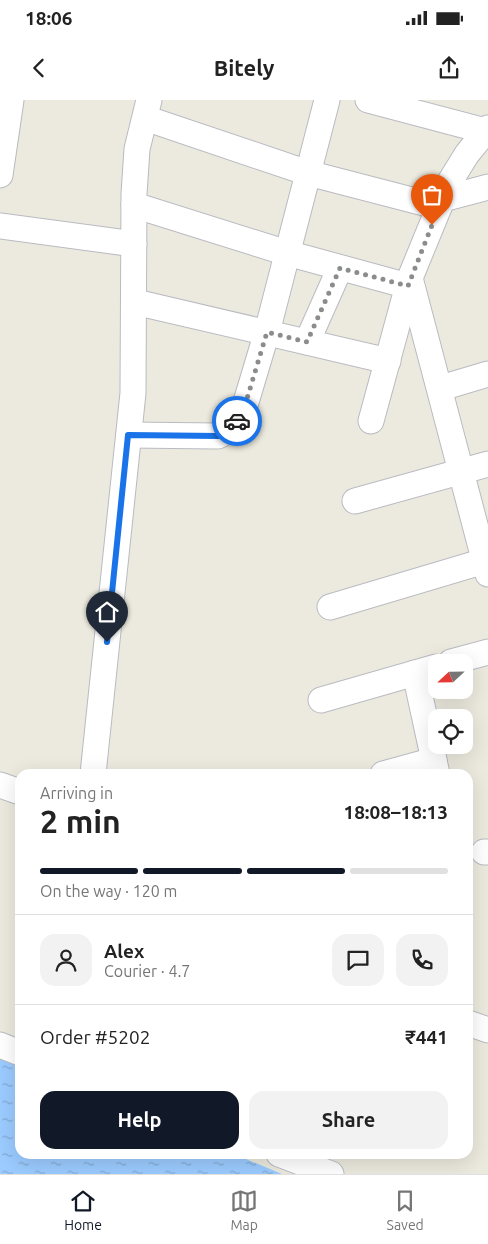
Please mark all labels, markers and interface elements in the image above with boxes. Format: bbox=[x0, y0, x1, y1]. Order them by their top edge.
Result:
text: 18:06 bbox=[25, 7, 73, 29]
icon: back bbox=[25, 54, 53, 82]
icon: share bbox=[435, 54, 463, 82]
text: Bitely bbox=[214, 55, 274, 80]
pin bbox=[411, 174, 453, 225]
icon: bag bbox=[418, 181, 446, 209]
courier bbox=[212, 396, 262, 446]
icon: car bbox=[223, 407, 251, 435]
pin bbox=[86, 591, 128, 642]
icon: home bbox=[93, 598, 121, 626]
north arrow bbox=[428, 654, 472, 699]
map controls bbox=[428, 654, 473, 754]
button: locate bbox=[428, 709, 473, 754]
text: Arriving in bbox=[40, 784, 113, 802]
text: 18:08–18:13 bbox=[343, 801, 448, 823]
text: 2 min bbox=[40, 803, 121, 839]
text: On the way · 120 m bbox=[40, 882, 177, 900]
button: person bbox=[40, 934, 92, 986]
button: chat bbox=[332, 934, 384, 986]
button: phone bbox=[396, 934, 448, 986]
text: Alex bbox=[104, 940, 144, 962]
text: Courier · 4.7 bbox=[104, 962, 190, 980]
text: Order #5202 bbox=[40, 1026, 150, 1048]
text: ₹441 bbox=[405, 1026, 448, 1048]
button: Help bbox=[40, 1091, 239, 1149]
button: Share bbox=[249, 1091, 448, 1149]
tab: Home bbox=[64, 1187, 102, 1233]
tab: Map bbox=[230, 1187, 258, 1233]
tab: Saved bbox=[387, 1187, 424, 1233]

